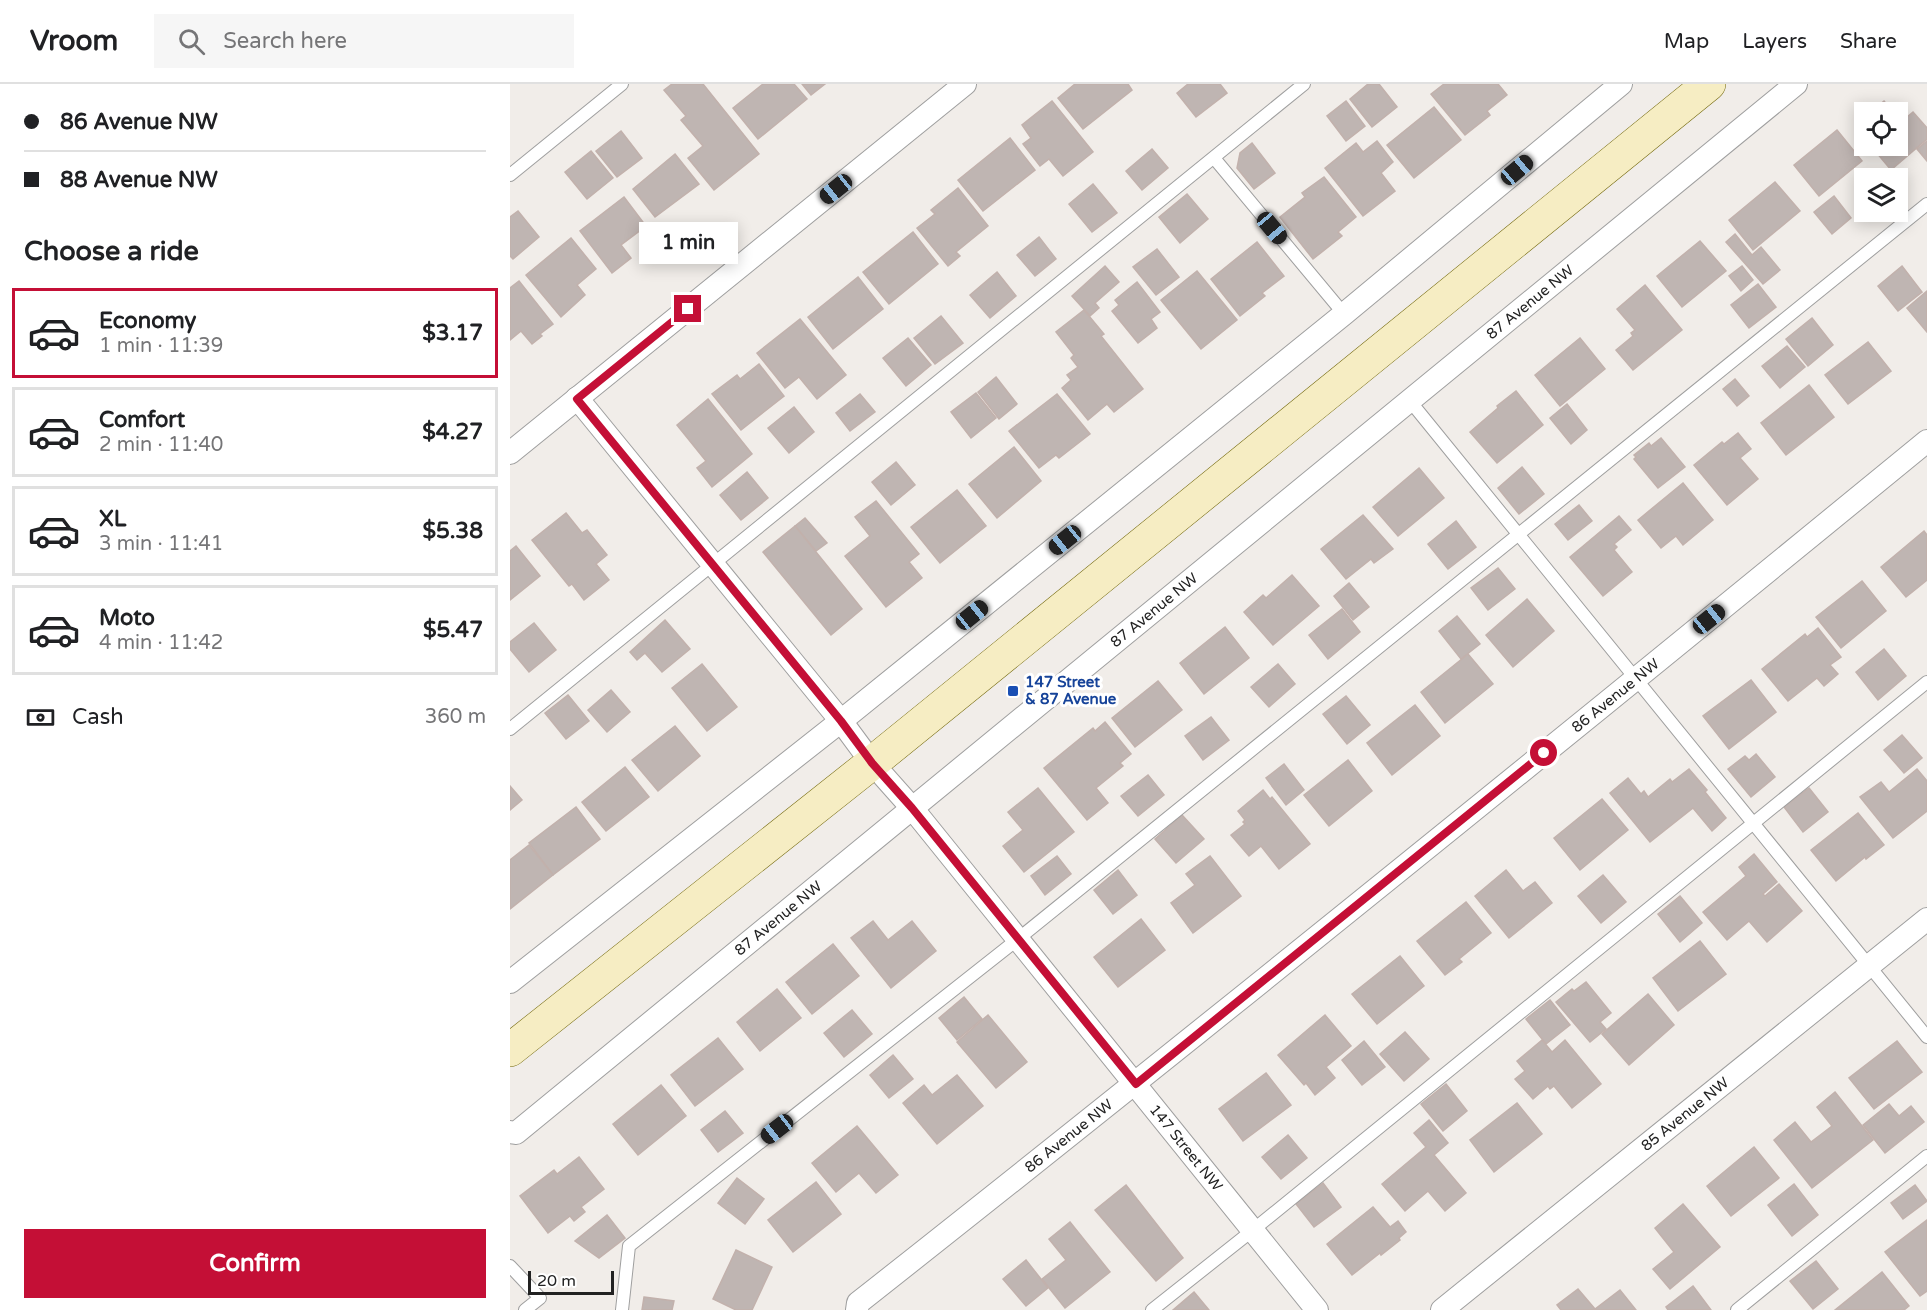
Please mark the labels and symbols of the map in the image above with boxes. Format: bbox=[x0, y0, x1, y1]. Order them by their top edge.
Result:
car bbox=[1497, 152, 1537, 188]
car bbox=[816, 171, 856, 207]
car bbox=[1254, 208, 1290, 248]
callout: 1 min bbox=[638, 222, 738, 264]
street label: 87 Avenue NW bbox=[1483, 261, 1577, 343]
route end bbox=[674, 295, 701, 322]
car bbox=[1045, 522, 1085, 558]
street label: 87 Avenue NW bbox=[1107, 569, 1201, 651]
car bbox=[952, 597, 992, 633]
car bbox=[1689, 601, 1729, 637]
street label: 86 Avenue NW bbox=[1568, 655, 1663, 736]
place label: 147 Street & 87 Avenue bbox=[1025, 673, 1117, 708]
marker: 147 Street & 87 Avenue bbox=[1006, 684, 1020, 698]
route start bbox=[1530, 739, 1557, 766]
street label: 87 Avenue NW bbox=[731, 877, 825, 959]
street label: 85 Avenue NW bbox=[1637, 1073, 1732, 1155]
street label: 86 Avenue NW bbox=[1021, 1095, 1116, 1176]
street label: 147 Street NW bbox=[1146, 1101, 1226, 1195]
car bbox=[757, 1111, 797, 1147]
scale bar bbox=[528, 1268, 614, 1296]

